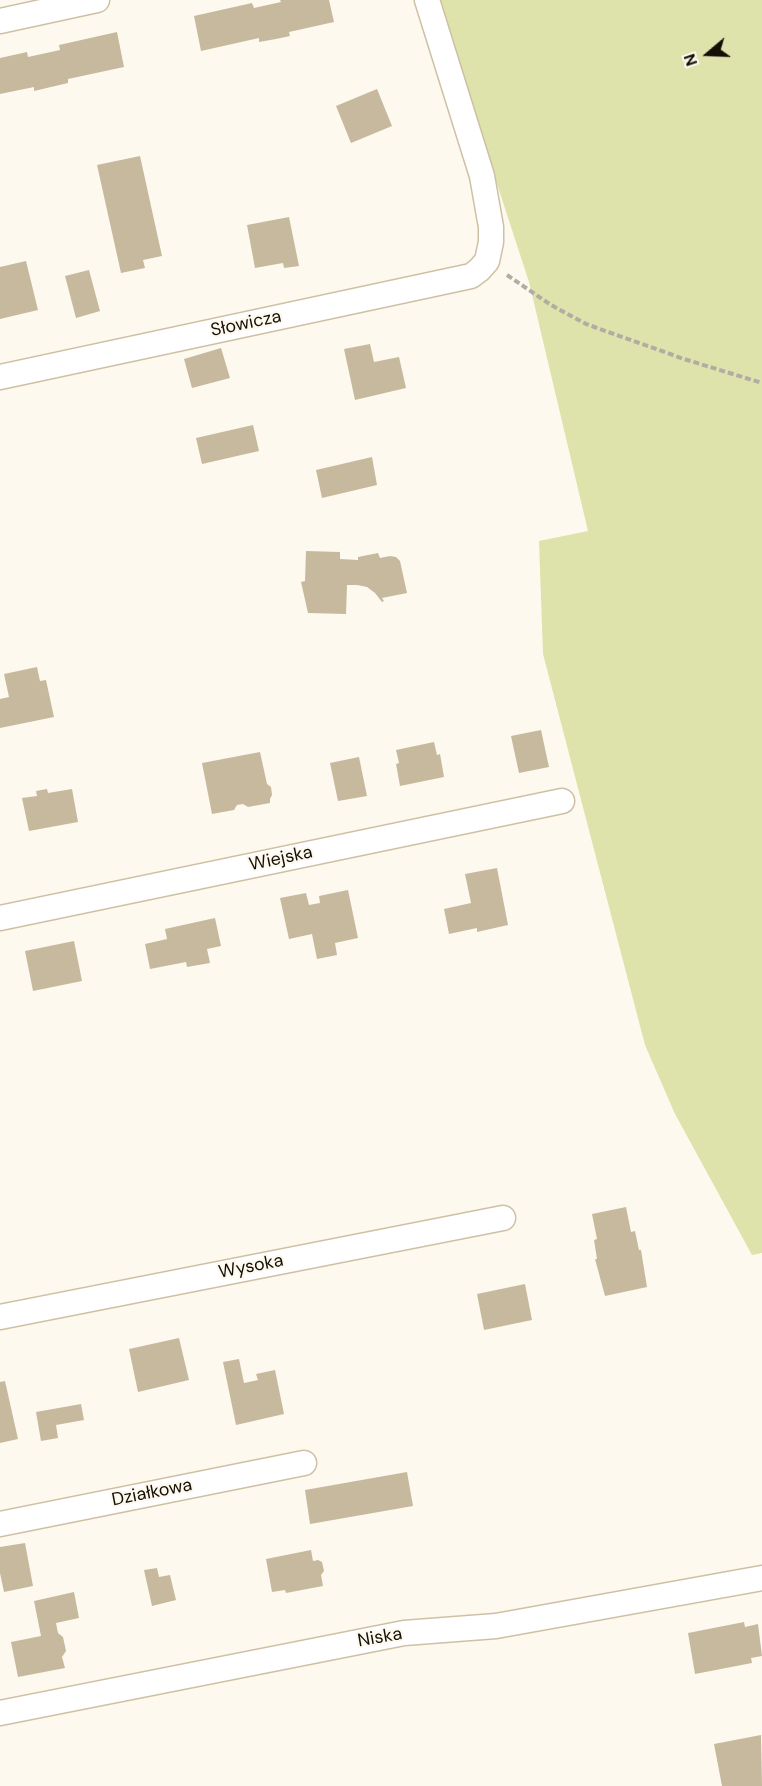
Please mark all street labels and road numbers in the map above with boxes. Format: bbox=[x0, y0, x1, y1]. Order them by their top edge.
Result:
street label: Słowicza bbox=[209, 306, 283, 342]
street label: Wiejska bbox=[247, 842, 315, 876]
street label: Wysoka bbox=[217, 1250, 285, 1284]
street label: Działkowa bbox=[110, 1475, 194, 1511]
street label: Niska bbox=[356, 1623, 404, 1653]

